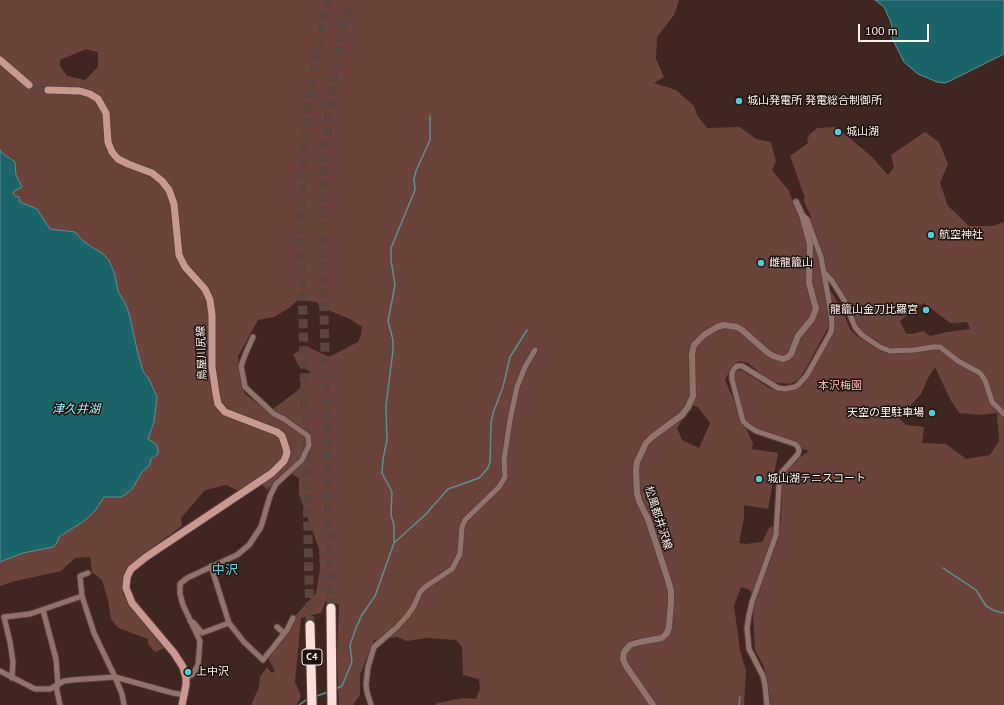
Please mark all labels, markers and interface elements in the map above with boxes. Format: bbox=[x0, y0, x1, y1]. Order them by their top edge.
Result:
scale bar bbox=[860, 16, 931, 42]
text: 100 m bbox=[865, 23, 898, 38]
place label: 城山発電所 発電総合制御所 bbox=[747, 94, 882, 108]
marker: 城山発電所 発電総合制御所 bbox=[734, 96, 744, 106]
place label: 城山湖 bbox=[846, 125, 879, 139]
marker: 城山湖 bbox=[833, 127, 843, 137]
place label: 航空神社 bbox=[939, 228, 983, 242]
marker: 航空神社 bbox=[926, 230, 936, 240]
place label: 雌龍籠山 bbox=[769, 256, 813, 270]
marker: 雌龍籠山 bbox=[756, 258, 766, 268]
place label: 龍籠山金刀比羅宮 bbox=[830, 303, 918, 317]
marker: 龍籠山金刀比羅宮 bbox=[921, 305, 931, 315]
street label: 鳥屋川尻線 bbox=[194, 325, 210, 381]
park label: 本沢梅園 bbox=[818, 379, 862, 393]
water label: 津久井湖 bbox=[52, 403, 100, 417]
place label: 天空の里駐車場 bbox=[847, 406, 924, 420]
marker: 天空の里駐車場 bbox=[927, 408, 937, 418]
place label: 城山湖テニスコート bbox=[767, 472, 866, 486]
marker: 城山湖テニスコート bbox=[754, 474, 764, 484]
street label: 松風都井沢線 bbox=[642, 485, 674, 551]
district label: 中沢 bbox=[212, 562, 238, 578]
road number: C4 bbox=[302, 649, 322, 665]
place label: 上中沢 bbox=[196, 665, 229, 679]
marker: 上中沢 bbox=[183, 667, 193, 677]

